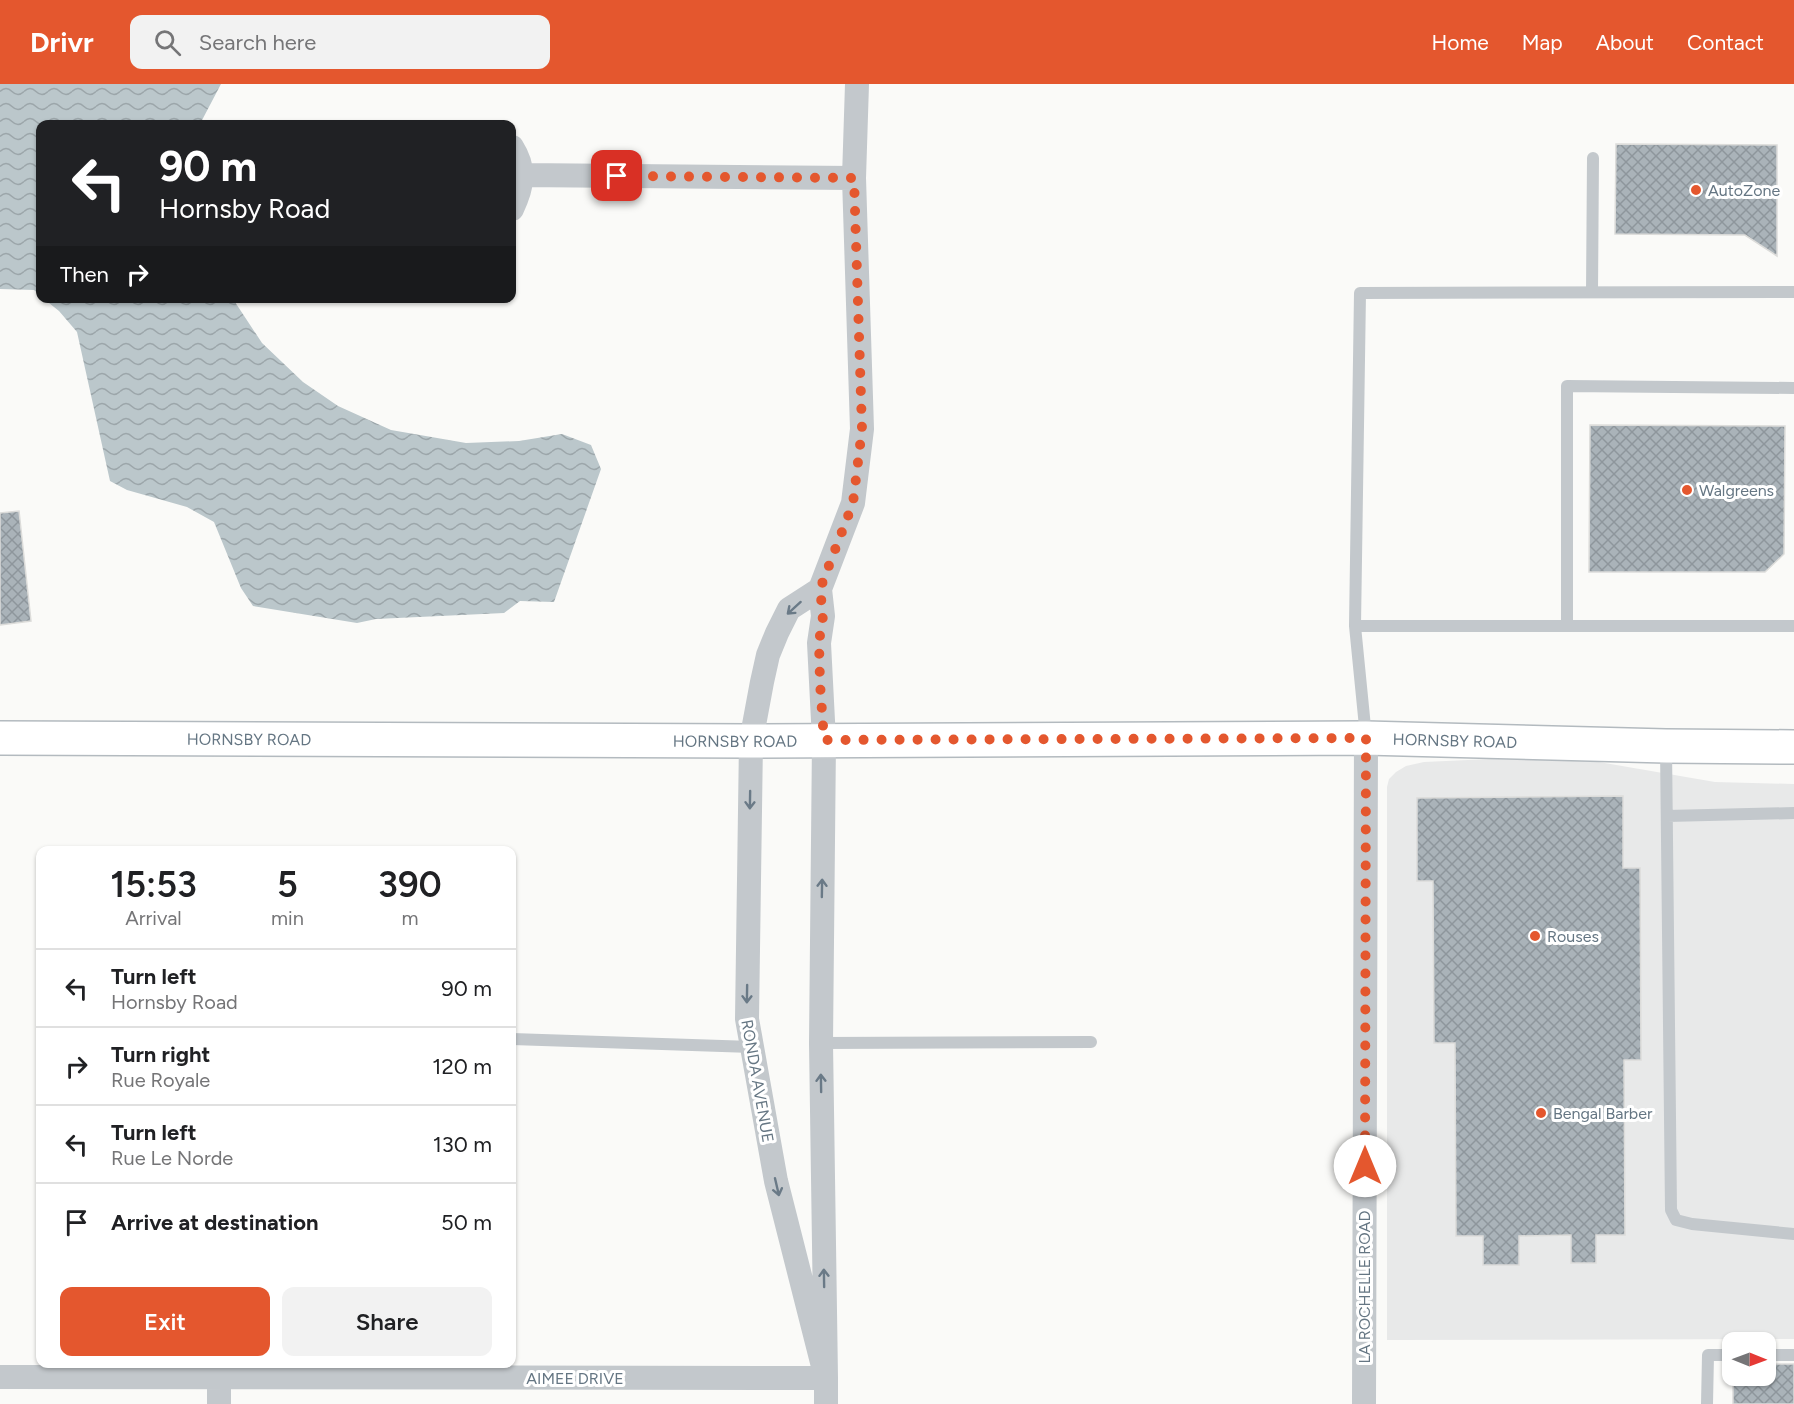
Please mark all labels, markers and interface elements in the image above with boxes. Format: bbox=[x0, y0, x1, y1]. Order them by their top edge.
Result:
search box bbox=[130, 15, 550, 69]
text: Drivr bbox=[30, 25, 94, 59]
icon: search bbox=[151, 26, 184, 59]
text: Search here bbox=[199, 29, 316, 56]
text: Home bbox=[1432, 30, 1489, 55]
text: Map bbox=[1522, 30, 1563, 55]
text: About bbox=[1596, 30, 1654, 55]
text: Contact bbox=[1687, 30, 1764, 55]
text: 90 m bbox=[159, 141, 257, 192]
icon: left bbox=[60, 144, 138, 222]
pin bbox=[591, 150, 642, 201]
icon: arrive bbox=[600, 159, 633, 192]
place label: AutoZone bbox=[1708, 181, 1781, 200]
marker: AutoZone bbox=[1689, 183, 1703, 197]
text: Hornsby Road bbox=[159, 192, 330, 225]
icon: right bbox=[121, 258, 154, 291]
text: Then bbox=[60, 261, 109, 288]
place label: Walgreens bbox=[1699, 481, 1774, 500]
marker: Walgreens bbox=[1680, 483, 1694, 497]
one-way arrow bbox=[786, 601, 801, 615]
street label: HORNSBY ROAD bbox=[187, 730, 311, 749]
street label: HORNSBY ROAD bbox=[1392, 730, 1517, 752]
street label: HORNSBY ROAD bbox=[673, 732, 797, 751]
one-way arrow bbox=[744, 789, 756, 809]
text: 15:53 bbox=[110, 863, 197, 906]
text: 5 bbox=[277, 863, 298, 906]
text: 390 bbox=[378, 863, 442, 906]
one-way arrow bbox=[817, 878, 828, 898]
text: Arrival bbox=[125, 906, 182, 930]
text: min bbox=[271, 906, 304, 930]
text: m bbox=[401, 906, 418, 930]
place label: Rouses bbox=[1547, 927, 1599, 946]
marker: Rouses bbox=[1528, 929, 1542, 943]
text: Turn left bbox=[111, 963, 197, 990]
icon: left bbox=[60, 972, 93, 1005]
text: 90 m bbox=[441, 975, 492, 1002]
one-way arrow bbox=[741, 984, 753, 1004]
text: Hornsby Road bbox=[111, 990, 238, 1014]
street label: RONDA AVENUE bbox=[737, 1018, 778, 1144]
text: Turn right bbox=[111, 1041, 210, 1068]
icon: right bbox=[60, 1050, 93, 1083]
text: 120 m bbox=[432, 1053, 492, 1080]
text: Rue Royale bbox=[111, 1068, 210, 1092]
one-way arrow bbox=[816, 1073, 827, 1093]
place label: Bengal Barber bbox=[1553, 1104, 1653, 1123]
marker: Bengal Barber bbox=[1534, 1106, 1548, 1120]
text: Turn left bbox=[111, 1119, 197, 1146]
icon: left bbox=[60, 1128, 93, 1161]
text: 130 m bbox=[433, 1131, 492, 1158]
position arrow bbox=[1333, 1134, 1397, 1198]
text: Rue Le Norde bbox=[111, 1146, 233, 1170]
one-way arrow bbox=[772, 1177, 784, 1196]
icon: arrive bbox=[60, 1206, 93, 1239]
text: Arrive at destination bbox=[111, 1209, 319, 1236]
text: 50 m bbox=[441, 1209, 492, 1236]
street label: LA ROCHELLE ROAD bbox=[1355, 1211, 1374, 1363]
one-way arrow bbox=[819, 1268, 830, 1288]
button: Exit bbox=[60, 1287, 270, 1356]
button: Share bbox=[282, 1287, 492, 1356]
north arrow bbox=[1722, 1332, 1776, 1386]
map controls bbox=[1722, 1332, 1776, 1386]
street label: AIMEE DRIVE bbox=[526, 1369, 624, 1388]

